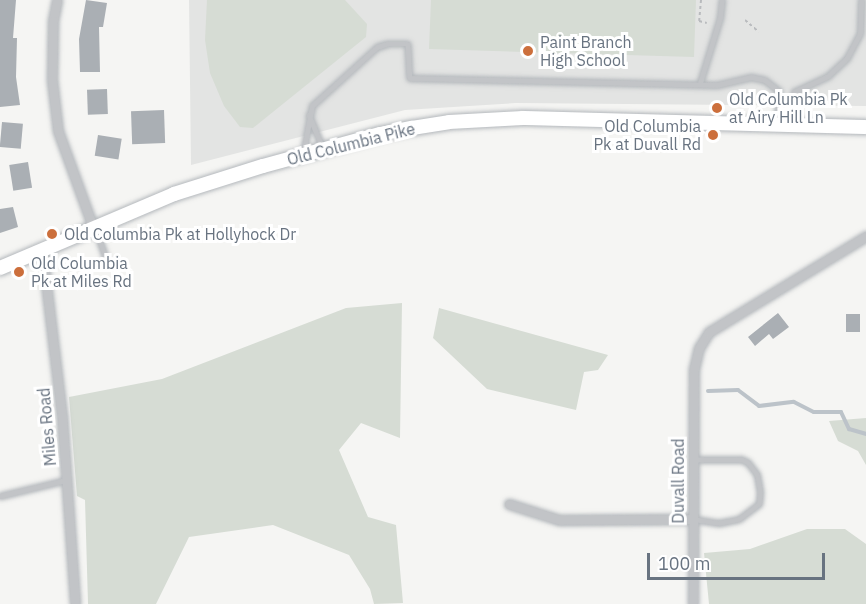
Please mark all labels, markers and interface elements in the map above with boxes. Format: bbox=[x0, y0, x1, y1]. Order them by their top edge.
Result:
place label: Paint Branch High School bbox=[540, 32, 632, 70]
marker: Paint Branch High School bbox=[521, 44, 535, 58]
place label: Old Columbia Pk at Airy Hill Ln bbox=[729, 89, 848, 127]
marker: Old Columbia Pk at Airy Hill Ln bbox=[710, 101, 724, 115]
place label: Old Columbia Pk at Duvall Rd bbox=[593, 116, 701, 154]
street label: Old Columbia Pike bbox=[285, 119, 417, 169]
marker: Old Columbia Pk at Duvall Rd bbox=[706, 128, 720, 142]
place label: Old Columbia Pk at Hollyhock Dr bbox=[64, 224, 296, 244]
marker: Old Columbia Pk at Hollyhock Dr bbox=[45, 227, 59, 241]
place label: Old Columbia Pk at Miles Rd bbox=[31, 253, 132, 291]
marker: Old Columbia Pk at Miles Rd bbox=[12, 265, 26, 279]
street label: Miles Road bbox=[34, 387, 60, 467]
street label: Duvall Road bbox=[668, 438, 688, 524]
scale bar bbox=[650, 541, 828, 579]
text: 100 m bbox=[658, 552, 710, 575]

